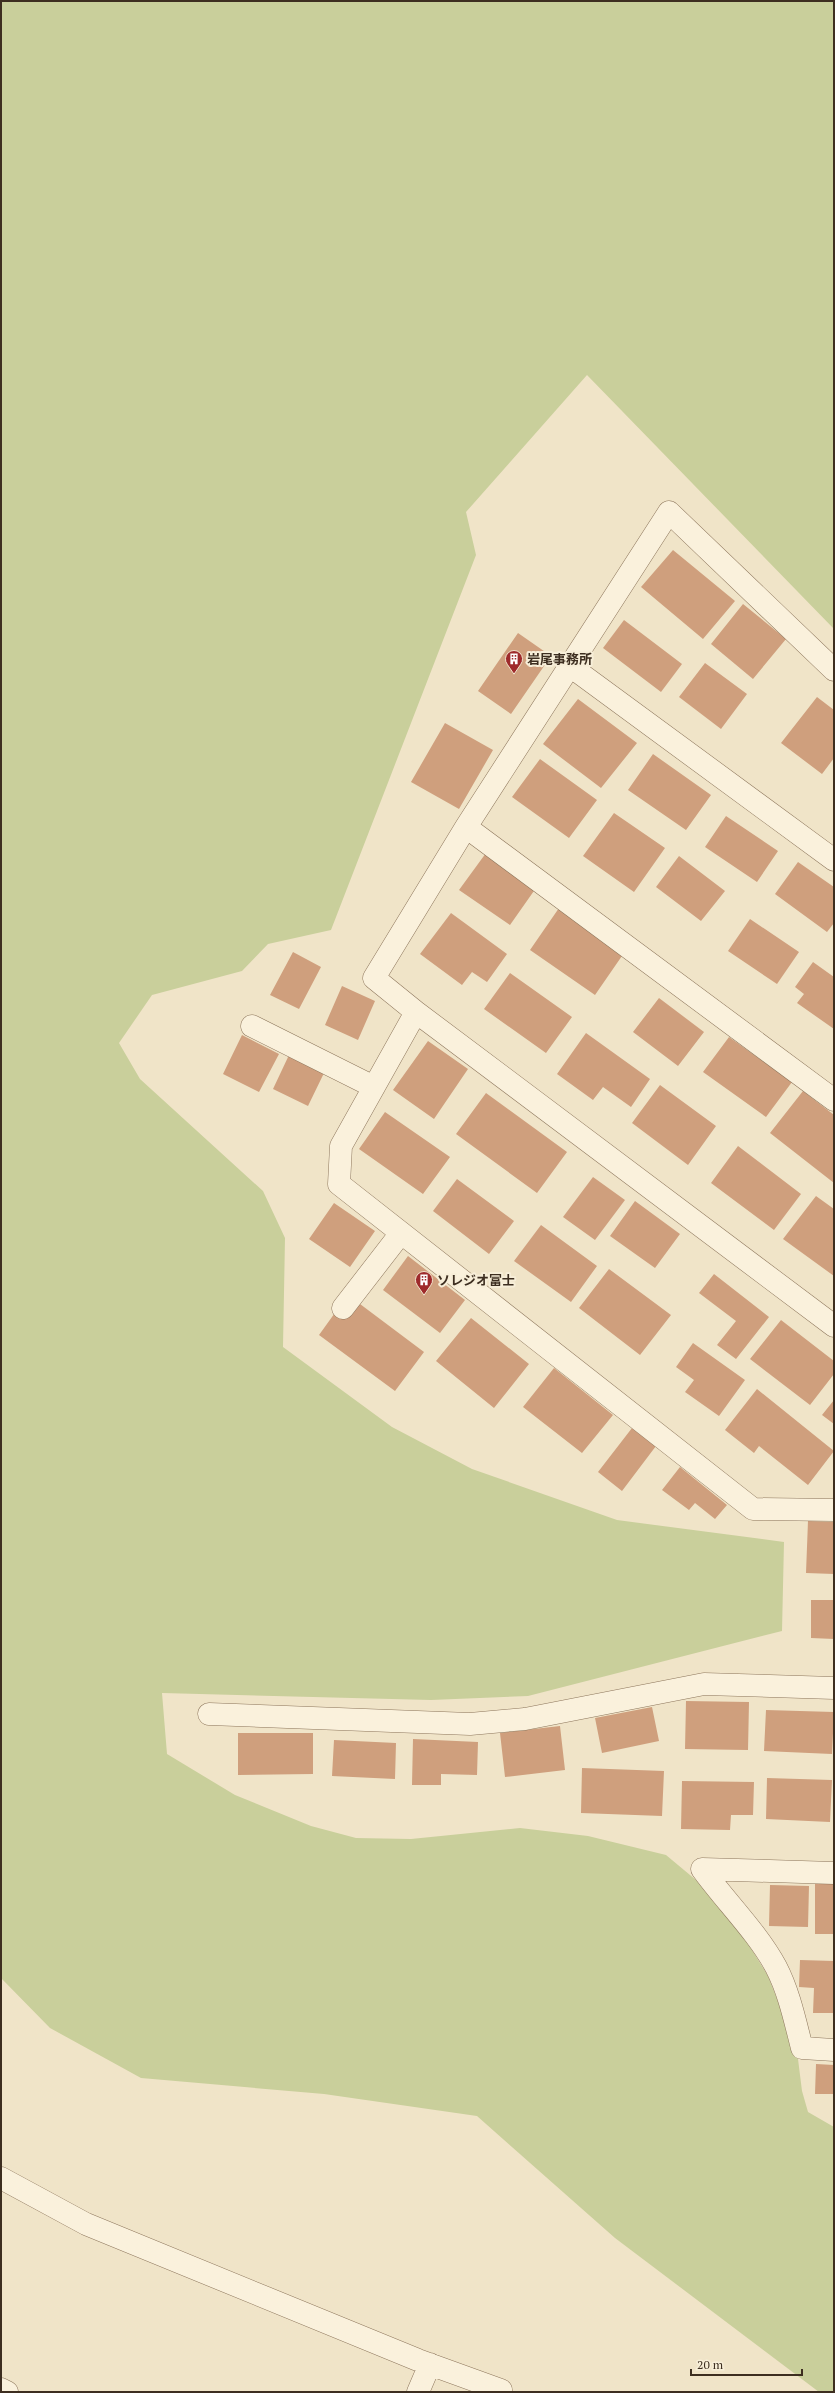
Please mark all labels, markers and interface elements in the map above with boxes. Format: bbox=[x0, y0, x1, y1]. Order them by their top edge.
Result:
building icon: 岩尾事務所 bbox=[504, 649, 524, 674]
place label: 岩尾事務所 bbox=[527, 650, 592, 668]
building icon: ソレジオ富士 bbox=[414, 1270, 434, 1295]
place label: ソレジオ富士 bbox=[437, 1271, 515, 1289]
scale bar bbox=[691, 2351, 802, 2377]
text: 20 m bbox=[697, 2357, 724, 2372]

